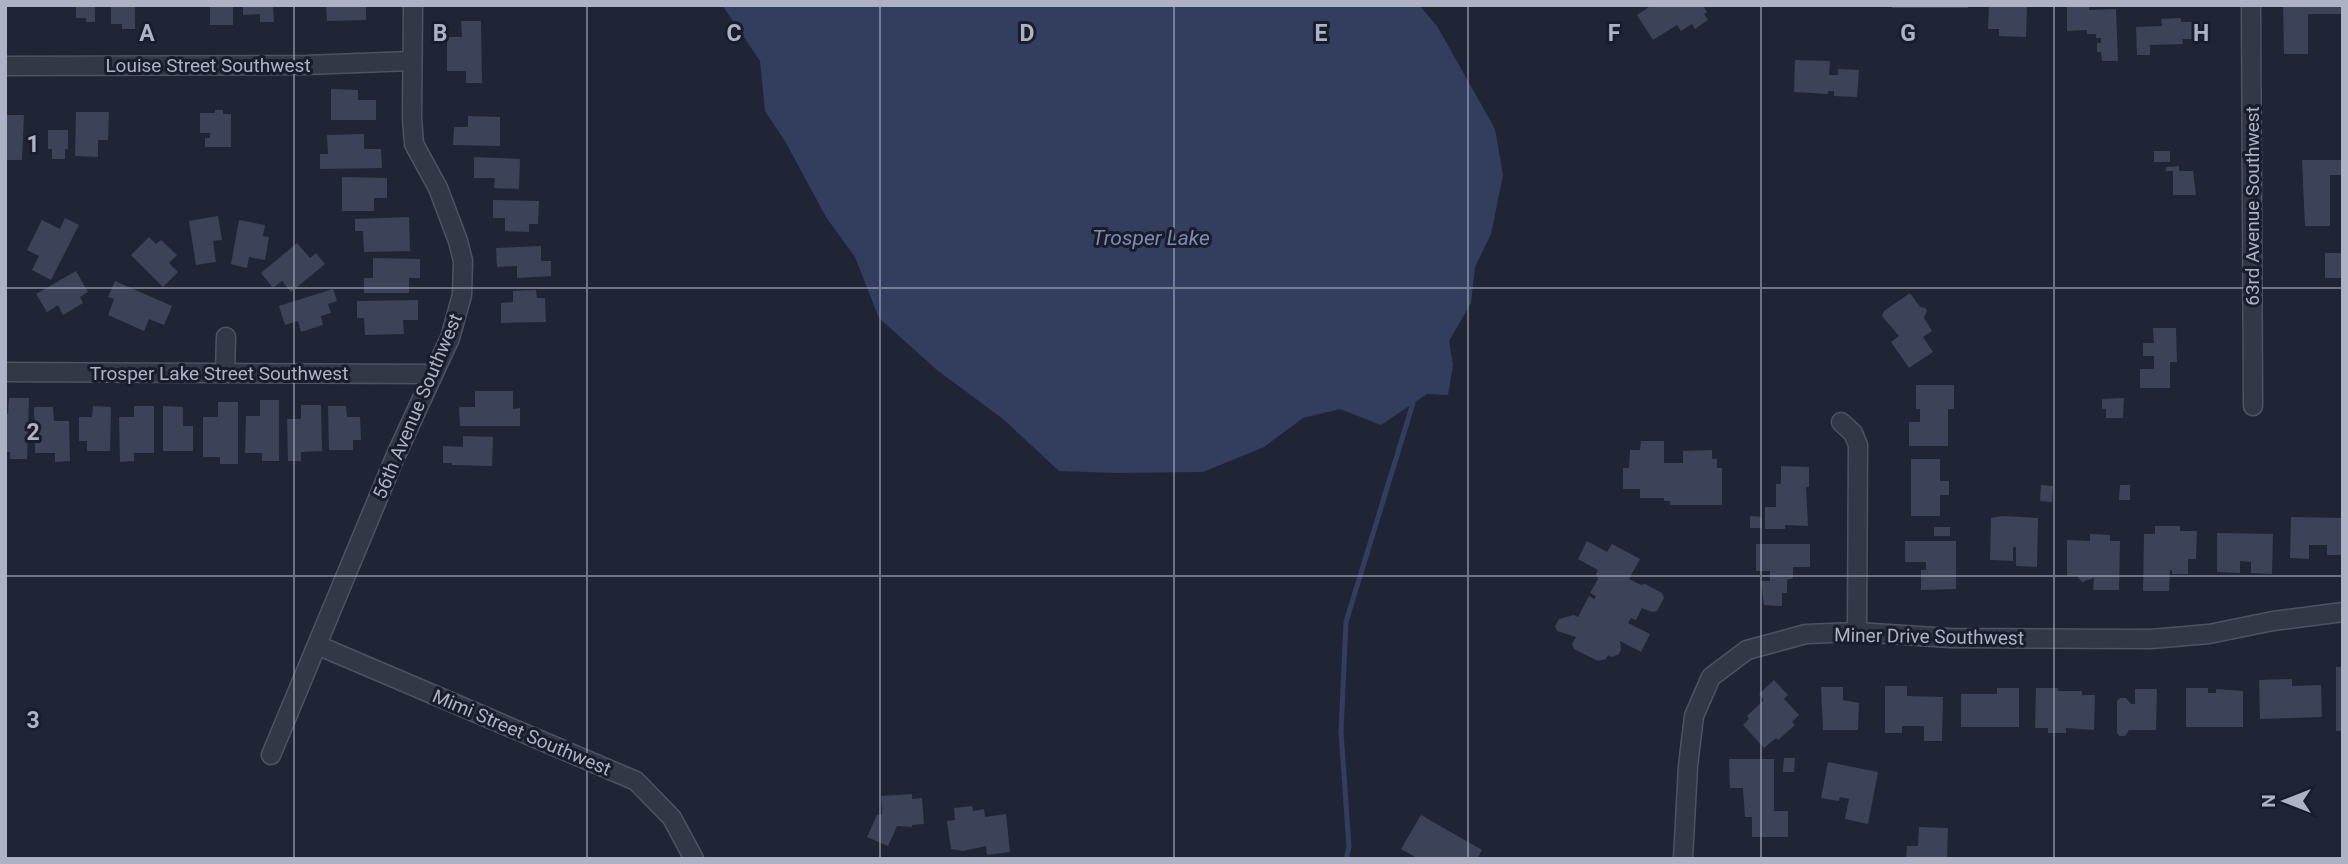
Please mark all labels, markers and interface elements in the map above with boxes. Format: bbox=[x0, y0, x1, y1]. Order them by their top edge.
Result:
text: A bbox=[139, 20, 155, 47]
text: B bbox=[433, 20, 447, 47]
text: C bbox=[726, 20, 742, 47]
text: D bbox=[1020, 20, 1034, 47]
text: E bbox=[1315, 20, 1328, 47]
text: F bbox=[1608, 20, 1621, 47]
text: G bbox=[1900, 20, 1916, 47]
text: H bbox=[2193, 20, 2209, 47]
street label: Louise Street Southwest bbox=[105, 54, 311, 77]
street label: 63rd Avenue Southwest bbox=[2241, 106, 2264, 306]
text: 1 bbox=[26, 131, 40, 158]
water label: Trosper Lake bbox=[1092, 226, 1210, 250]
street label: 56th Avenue Southwest bbox=[368, 310, 467, 502]
street label: Trosper Lake Street Southwest bbox=[90, 362, 348, 385]
text: 2 bbox=[26, 419, 40, 446]
street label: Miner Drive Southwest bbox=[1834, 623, 2024, 650]
street label: Mimi Street Southwest bbox=[429, 684, 615, 780]
text: 3 bbox=[26, 707, 40, 734]
north arrow bbox=[2250, 766, 2320, 836]
text: N bbox=[2257, 794, 2280, 808]

